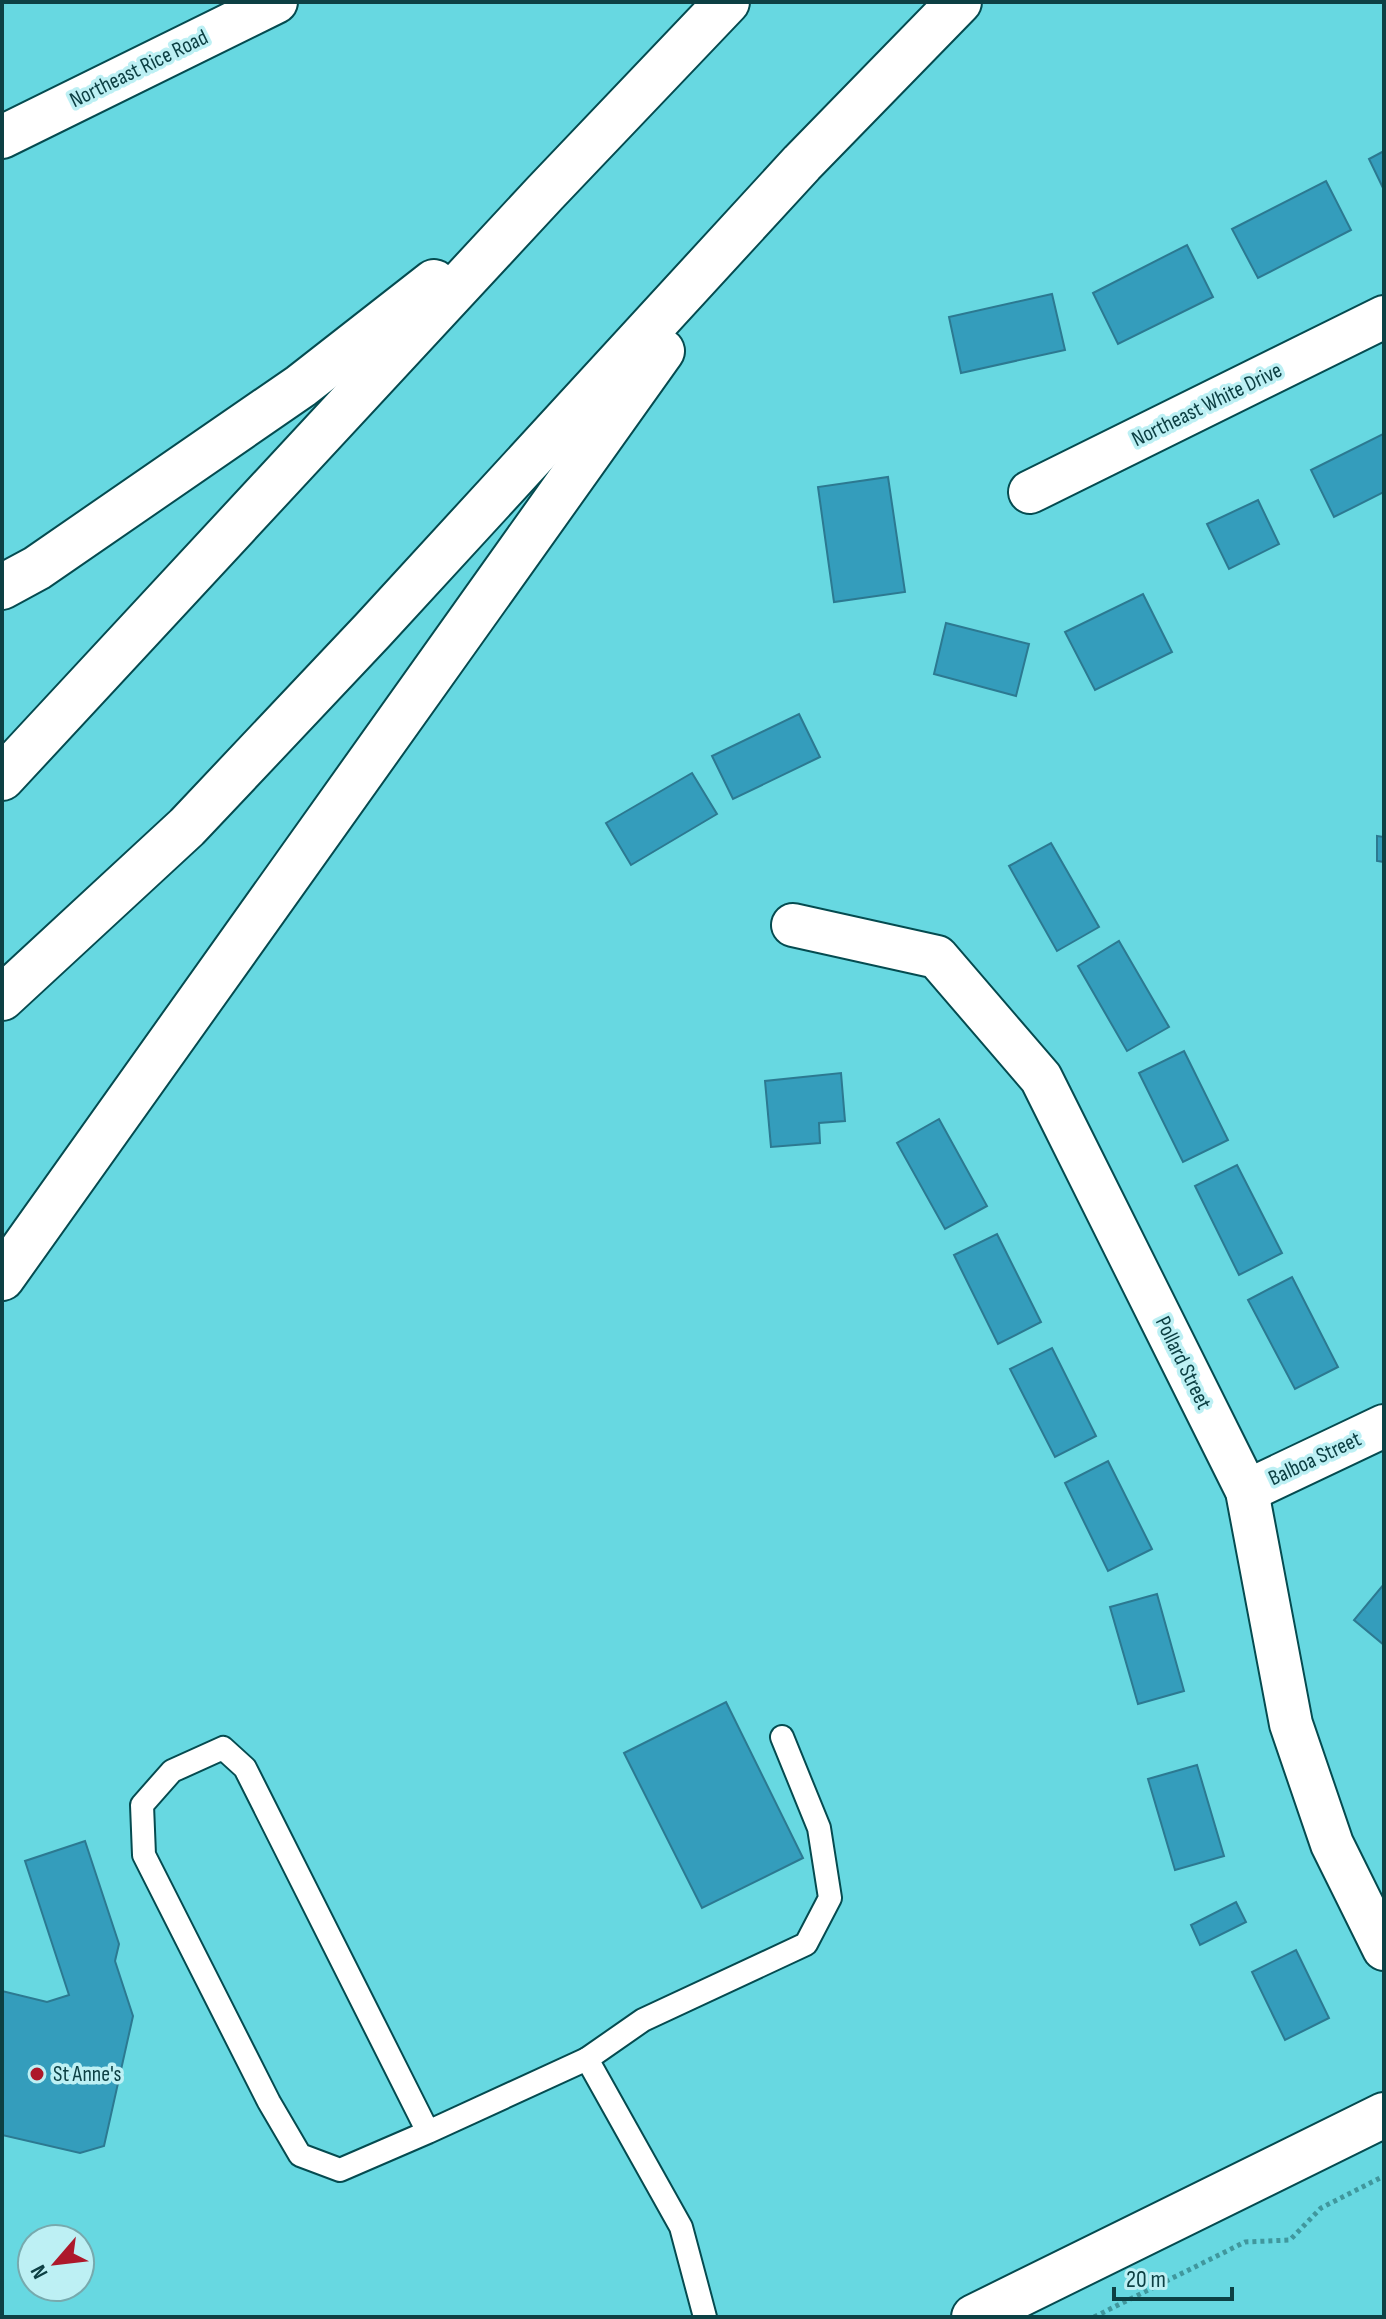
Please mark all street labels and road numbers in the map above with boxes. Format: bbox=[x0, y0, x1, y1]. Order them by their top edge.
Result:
street label: Northeast Rice Road bbox=[65, 24, 213, 114]
street label: Northeast White Drive bbox=[1128, 357, 1286, 453]
street label: Pollard Street bbox=[1149, 1312, 1217, 1414]
street label: Balboa Street bbox=[1264, 1426, 1366, 1492]

